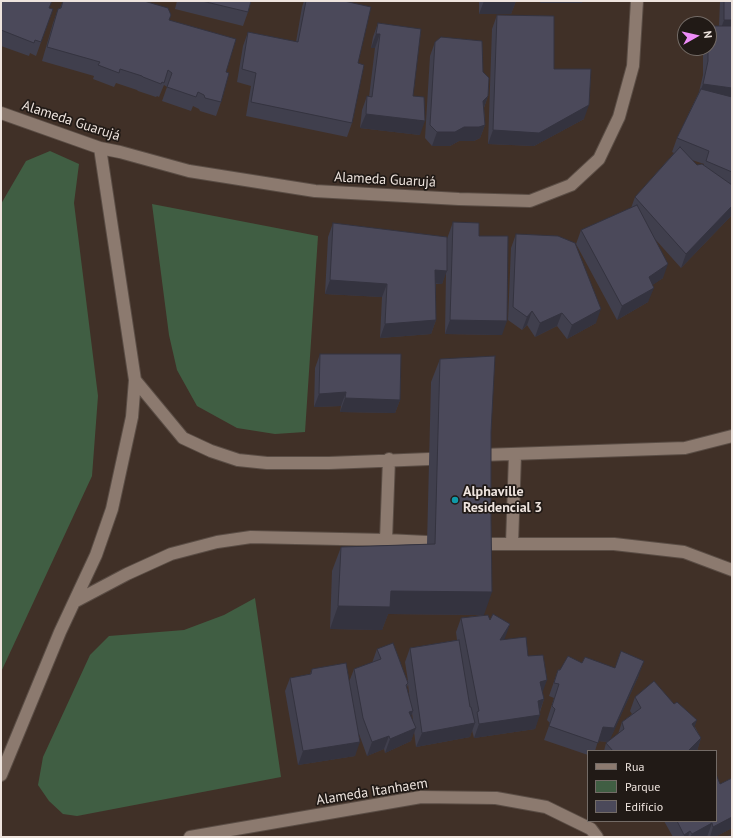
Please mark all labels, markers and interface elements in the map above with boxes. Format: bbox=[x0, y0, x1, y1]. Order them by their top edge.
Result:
north arrow bbox=[677, 16, 717, 56]
text: N bbox=[700, 30, 715, 39]
street label: Alameda Guarujá bbox=[20, 97, 122, 145]
street label: Alameda Guarujá bbox=[334, 169, 436, 191]
place label: Alphaville Residencial 3 bbox=[463, 484, 542, 516]
marker: Alphaville Residencial 3 bbox=[450, 495, 460, 505]
legend bbox=[587, 750, 717, 822]
text: Rua bbox=[625, 759, 644, 774]
street label: Alameda Itanhaem bbox=[315, 775, 429, 809]
text: Parque bbox=[625, 779, 660, 794]
text: Edifício bbox=[625, 799, 663, 814]

